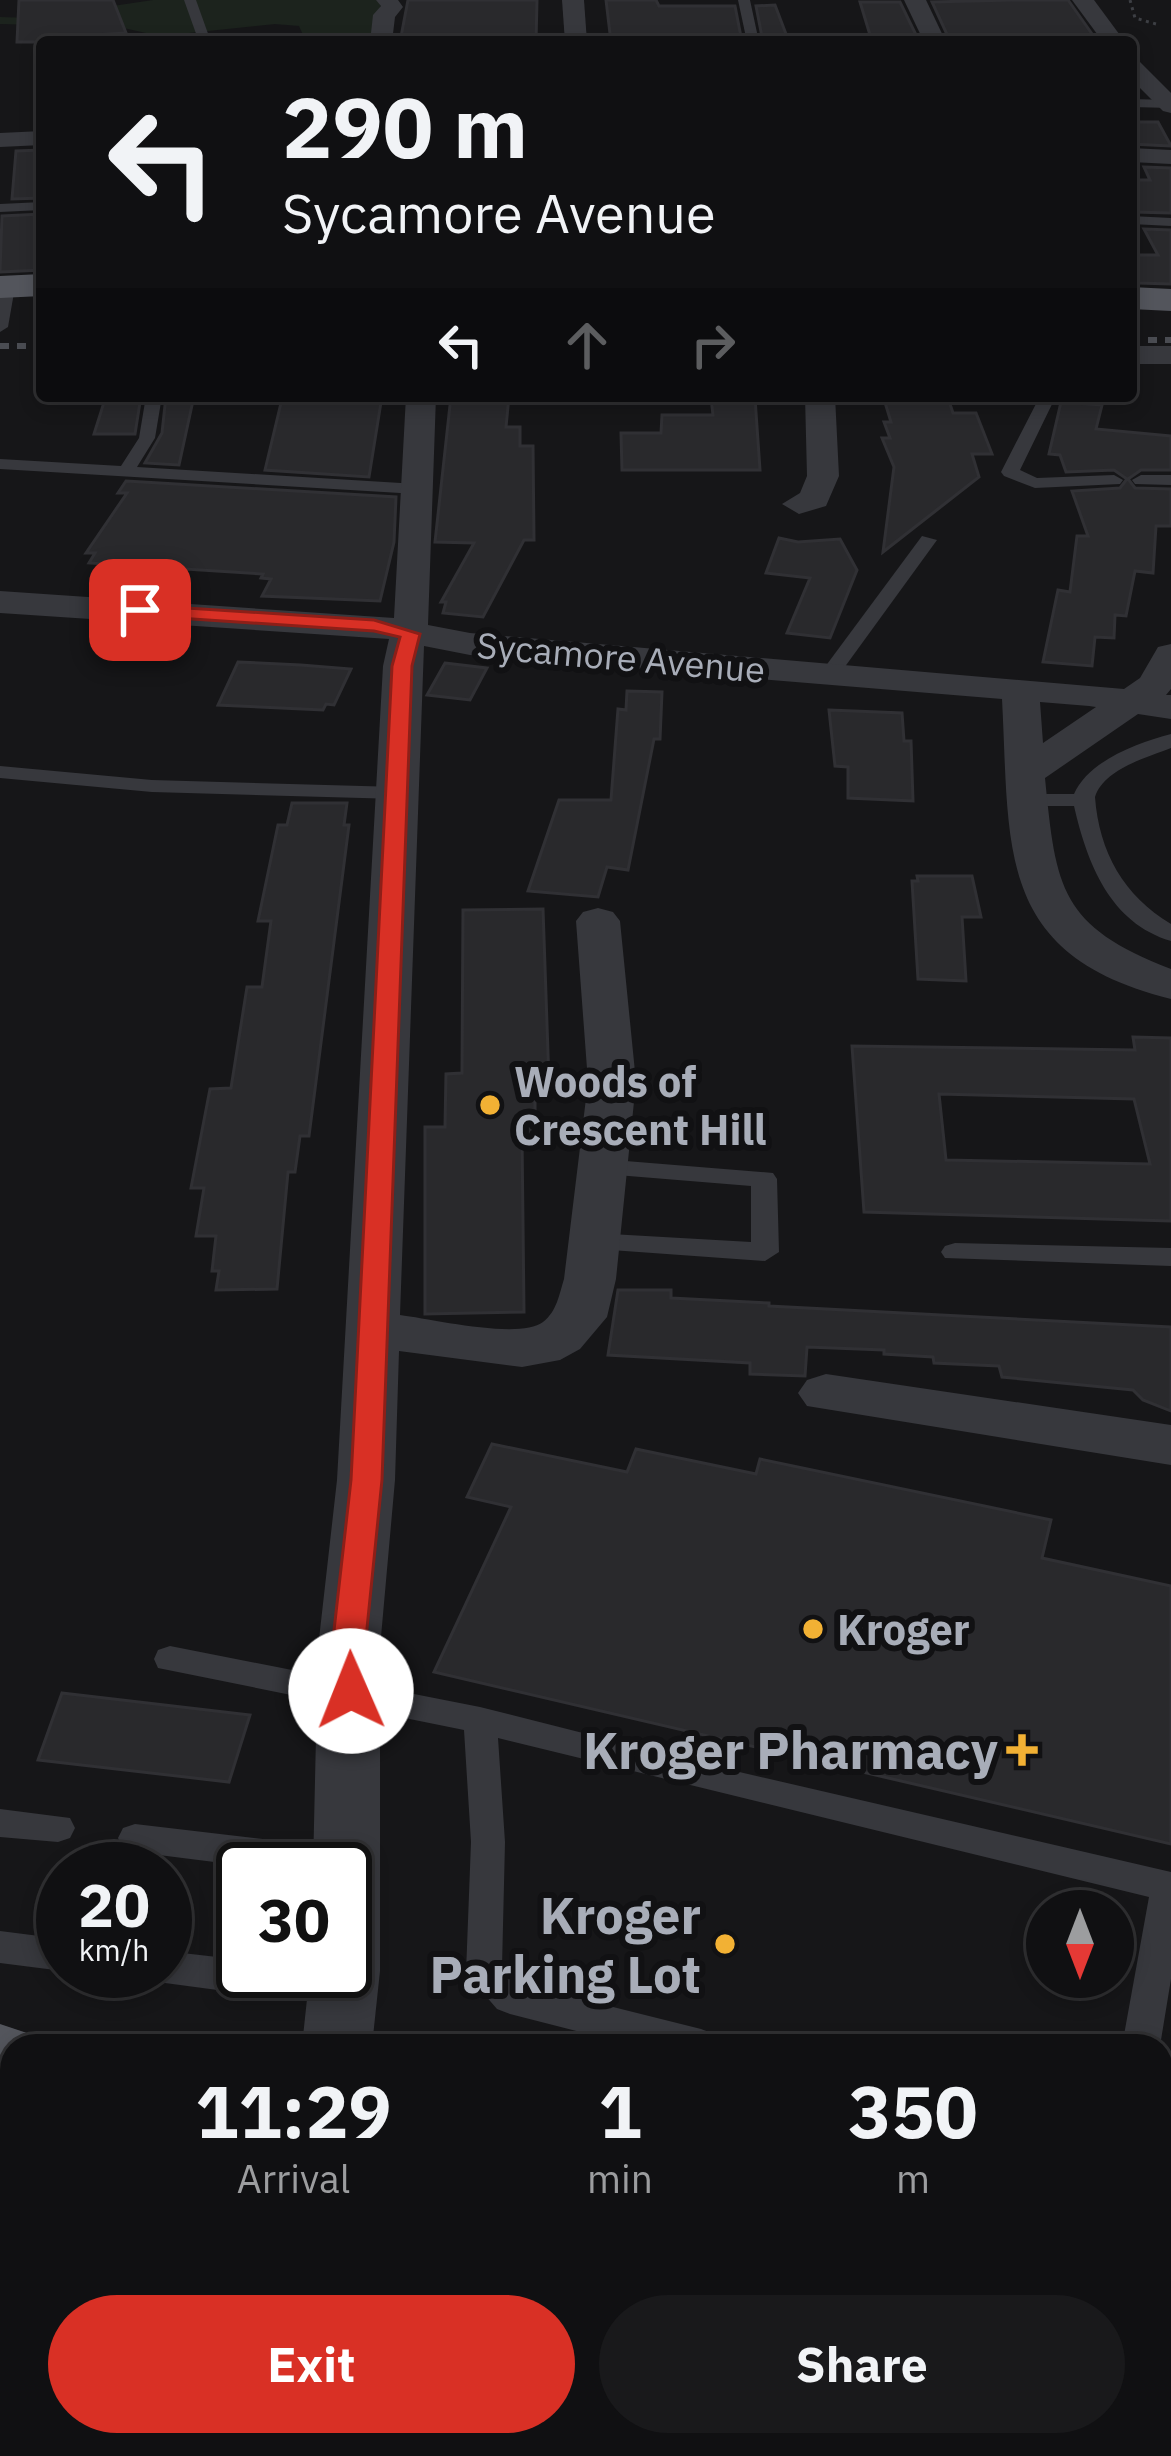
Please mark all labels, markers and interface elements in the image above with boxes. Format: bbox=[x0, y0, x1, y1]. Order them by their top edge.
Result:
text: 290 m bbox=[282, 72, 528, 181]
icon: left bbox=[84, 84, 240, 240]
text: Sycamore Avenue bbox=[282, 178, 716, 248]
icon: left bbox=[428, 312, 494, 378]
icon: ahead bbox=[554, 312, 620, 378]
icon: right bbox=[680, 312, 746, 378]
pin bbox=[89, 559, 191, 661]
icon: arrive bbox=[107, 577, 173, 643]
street label: Sycamore Avenue bbox=[475, 621, 767, 693]
place label: Woods of Crescent Hill bbox=[514, 1054, 767, 1157]
marker: Woods of Crescent Hill bbox=[477, 1092, 503, 1118]
place label: Kroger bbox=[837, 1602, 970, 1657]
marker: Kroger bbox=[800, 1616, 826, 1642]
position arrow bbox=[288, 1628, 414, 1754]
place label: Kroger Pharmacy bbox=[583, 1717, 998, 1783]
marker: Kroger Pharmacy bbox=[1009, 1737, 1035, 1763]
speed limit sign: 30 bbox=[216, 1842, 372, 1998]
text: 20 bbox=[78, 1865, 150, 1944]
place label: Kroger Parking Lot bbox=[430, 1882, 701, 2007]
north arrow bbox=[1026, 1890, 1134, 1998]
map controls bbox=[1026, 1890, 1134, 1998]
text: km/h bbox=[79, 1930, 149, 1969]
marker: Kroger Parking Lot bbox=[712, 1931, 738, 1957]
text: 11:29 bbox=[195, 2064, 392, 2158]
text: 1 bbox=[598, 2064, 642, 2158]
text: 350 bbox=[848, 2064, 978, 2158]
text: Arrival bbox=[237, 2153, 350, 2204]
text: min bbox=[587, 2153, 653, 2204]
text: m bbox=[896, 2153, 930, 2204]
button: Exit bbox=[48, 2295, 575, 2433]
button: Share bbox=[599, 2295, 1125, 2433]

